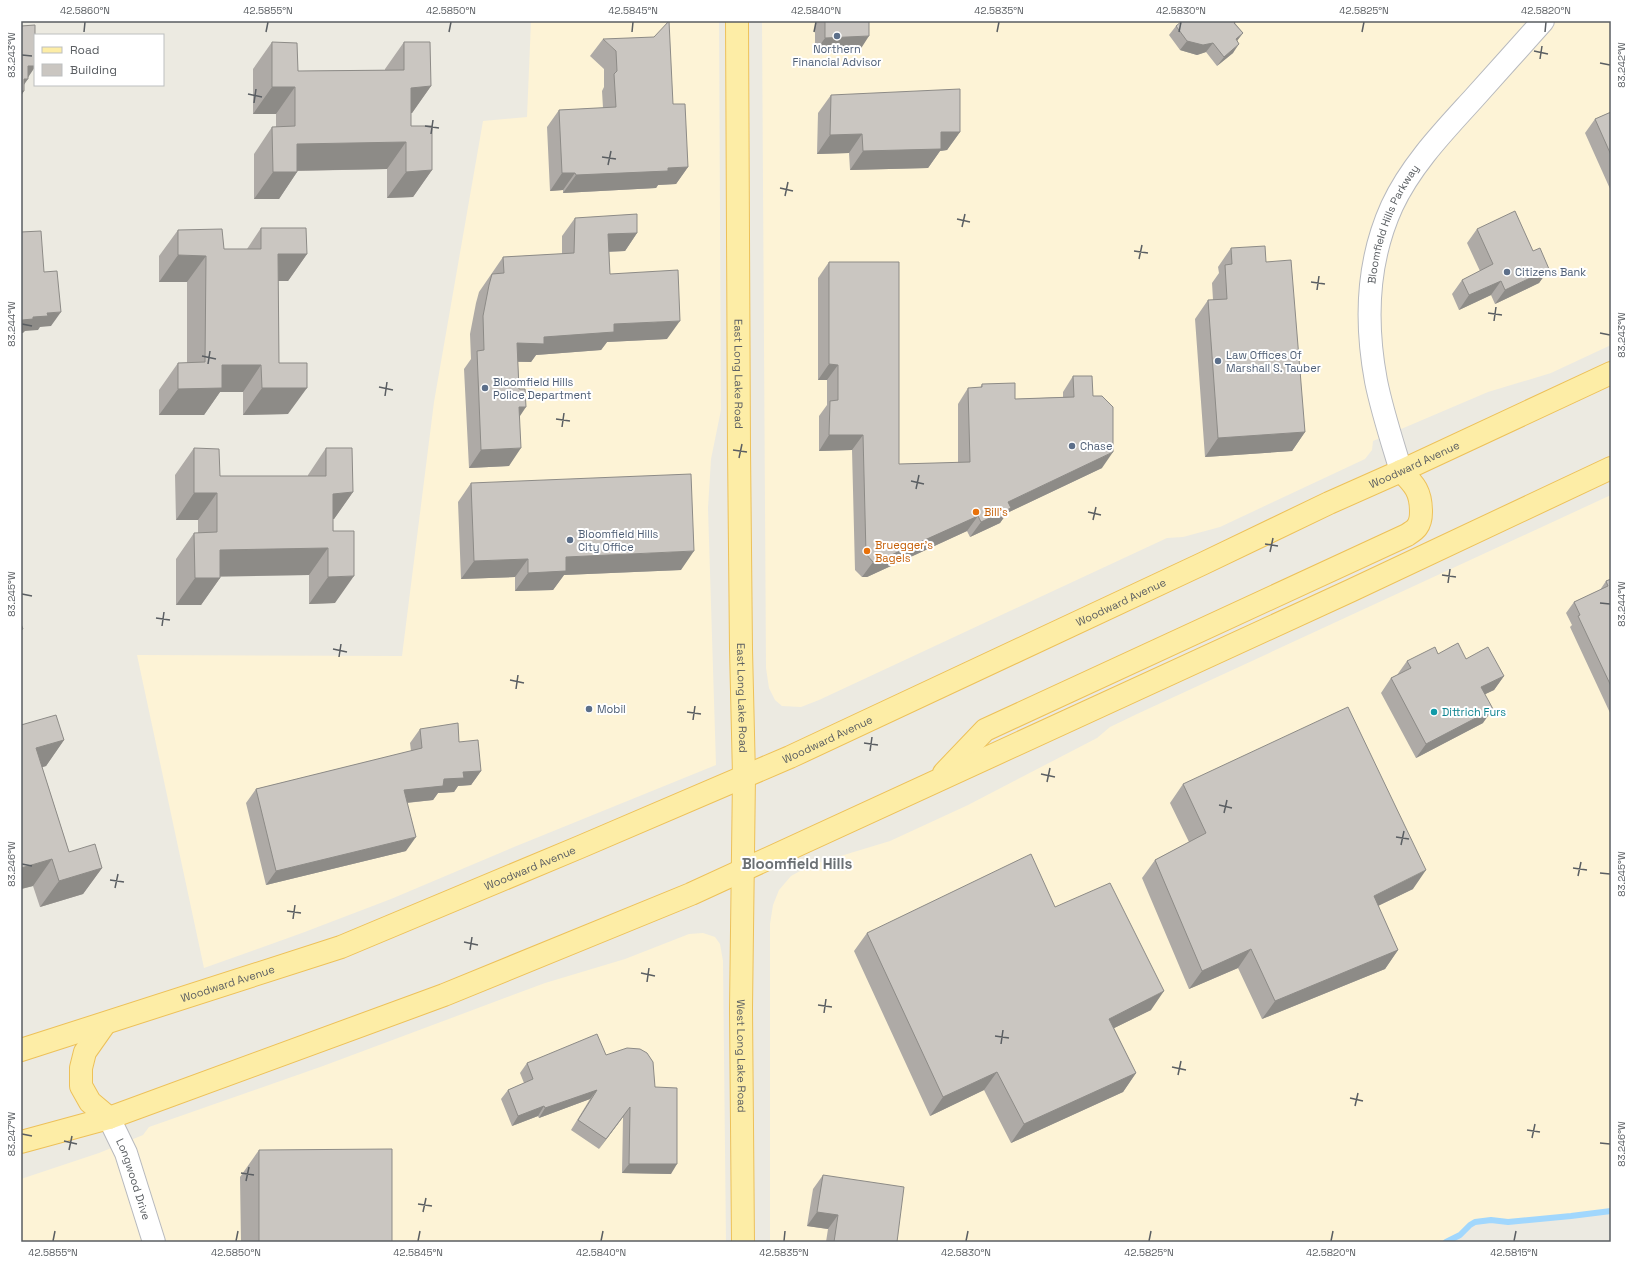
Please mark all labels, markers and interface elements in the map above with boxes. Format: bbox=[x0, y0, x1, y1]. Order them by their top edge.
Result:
text: 42.5860°N bbox=[60, 4, 110, 17]
text: 42.5855°N bbox=[243, 4, 293, 17]
text: 42.5850°N bbox=[426, 4, 476, 17]
text: 42.5845°N bbox=[608, 4, 658, 17]
text: 42.5840°N bbox=[791, 4, 841, 17]
text: 42.5835°N bbox=[974, 4, 1024, 17]
text: 42.5830°N bbox=[1156, 4, 1206, 17]
text: 42.5825°N bbox=[1339, 4, 1389, 17]
text: 42.5820°N bbox=[1521, 4, 1571, 17]
marker: Northern Financial Advisor bbox=[832, 31, 842, 41]
text: 83.243°W bbox=[5, 32, 18, 78]
legend bbox=[34, 34, 164, 86]
text: Road bbox=[70, 42, 99, 58]
place label: Northern Financial Advisor bbox=[793, 42, 881, 69]
text: 83.242°W bbox=[1615, 42, 1628, 88]
text: Building bbox=[70, 62, 117, 78]
street label: Bloomfield Hills Parkway bbox=[1364, 162, 1422, 285]
place label: Citizens Bank bbox=[1515, 265, 1586, 279]
marker: Citizens Bank bbox=[1502, 267, 1512, 277]
text: 83.244°W bbox=[5, 301, 18, 347]
text: 83.243°W bbox=[1615, 312, 1628, 358]
street label: East Long Lake Road bbox=[731, 319, 746, 429]
place label: Law Offices Of Marshall S. Tauber bbox=[1226, 348, 1321, 375]
marker: Law Offices Of Marshall S. Tauber bbox=[1213, 356, 1223, 366]
place label: Bloomfield Hills Police Department bbox=[493, 375, 592, 402]
marker: Bloomfield Hills Police Department bbox=[480, 383, 490, 393]
street label: Woodward Avenue bbox=[1367, 438, 1462, 491]
place label: Chase bbox=[1080, 439, 1112, 453]
marker: Chase bbox=[1067, 441, 1077, 451]
place label: Bill's bbox=[984, 505, 1008, 519]
marker: Bill's bbox=[971, 507, 981, 517]
place label: Bloomfield Hills City Office bbox=[578, 527, 659, 554]
marker: Bloomfield Hills City Office bbox=[565, 535, 575, 545]
place label: Bruegger's Bagels bbox=[875, 538, 933, 565]
marker: Bruegger's Bagels bbox=[862, 546, 872, 556]
text: 83.245°W bbox=[5, 571, 18, 617]
street label: Woodward Avenue bbox=[1074, 575, 1168, 629]
text: 83.244°W bbox=[1615, 581, 1628, 627]
street label: East Long Lake Road bbox=[734, 643, 750, 753]
place label: Mobil bbox=[597, 702, 626, 716]
marker: Mobil bbox=[584, 704, 594, 714]
place label: Dittrich Furs bbox=[1442, 705, 1506, 719]
marker: Dittrich Furs bbox=[1429, 707, 1439, 717]
street label: Woodward Avenue bbox=[780, 712, 875, 766]
text: 83.246°W bbox=[5, 841, 18, 887]
street label: Woodward Avenue bbox=[482, 843, 578, 893]
text: 83.245°W bbox=[1615, 851, 1628, 897]
district label: Bloomfield Hills bbox=[742, 854, 852, 873]
street label: Woodward Avenue bbox=[179, 962, 276, 1005]
street label: West Long Lake Road bbox=[734, 999, 749, 1113]
text: 83.247°W bbox=[5, 1111, 18, 1156]
text: 83.246°W bbox=[1615, 1121, 1628, 1167]
street label: Longwood Drive bbox=[113, 1136, 154, 1222]
text: 42.5855°N bbox=[28, 1246, 78, 1259]
text: 42.5850°N bbox=[211, 1246, 261, 1259]
text: 42.5845°N bbox=[393, 1246, 443, 1259]
text: 42.5840°N bbox=[576, 1246, 626, 1259]
text: 42.5835°N bbox=[759, 1246, 809, 1259]
text: 42.5830°N bbox=[941, 1246, 991, 1259]
text: 42.5825°N bbox=[1124, 1246, 1174, 1259]
text: 42.5820°N bbox=[1306, 1246, 1356, 1259]
text: 42.5815°N bbox=[1490, 1246, 1538, 1259]

